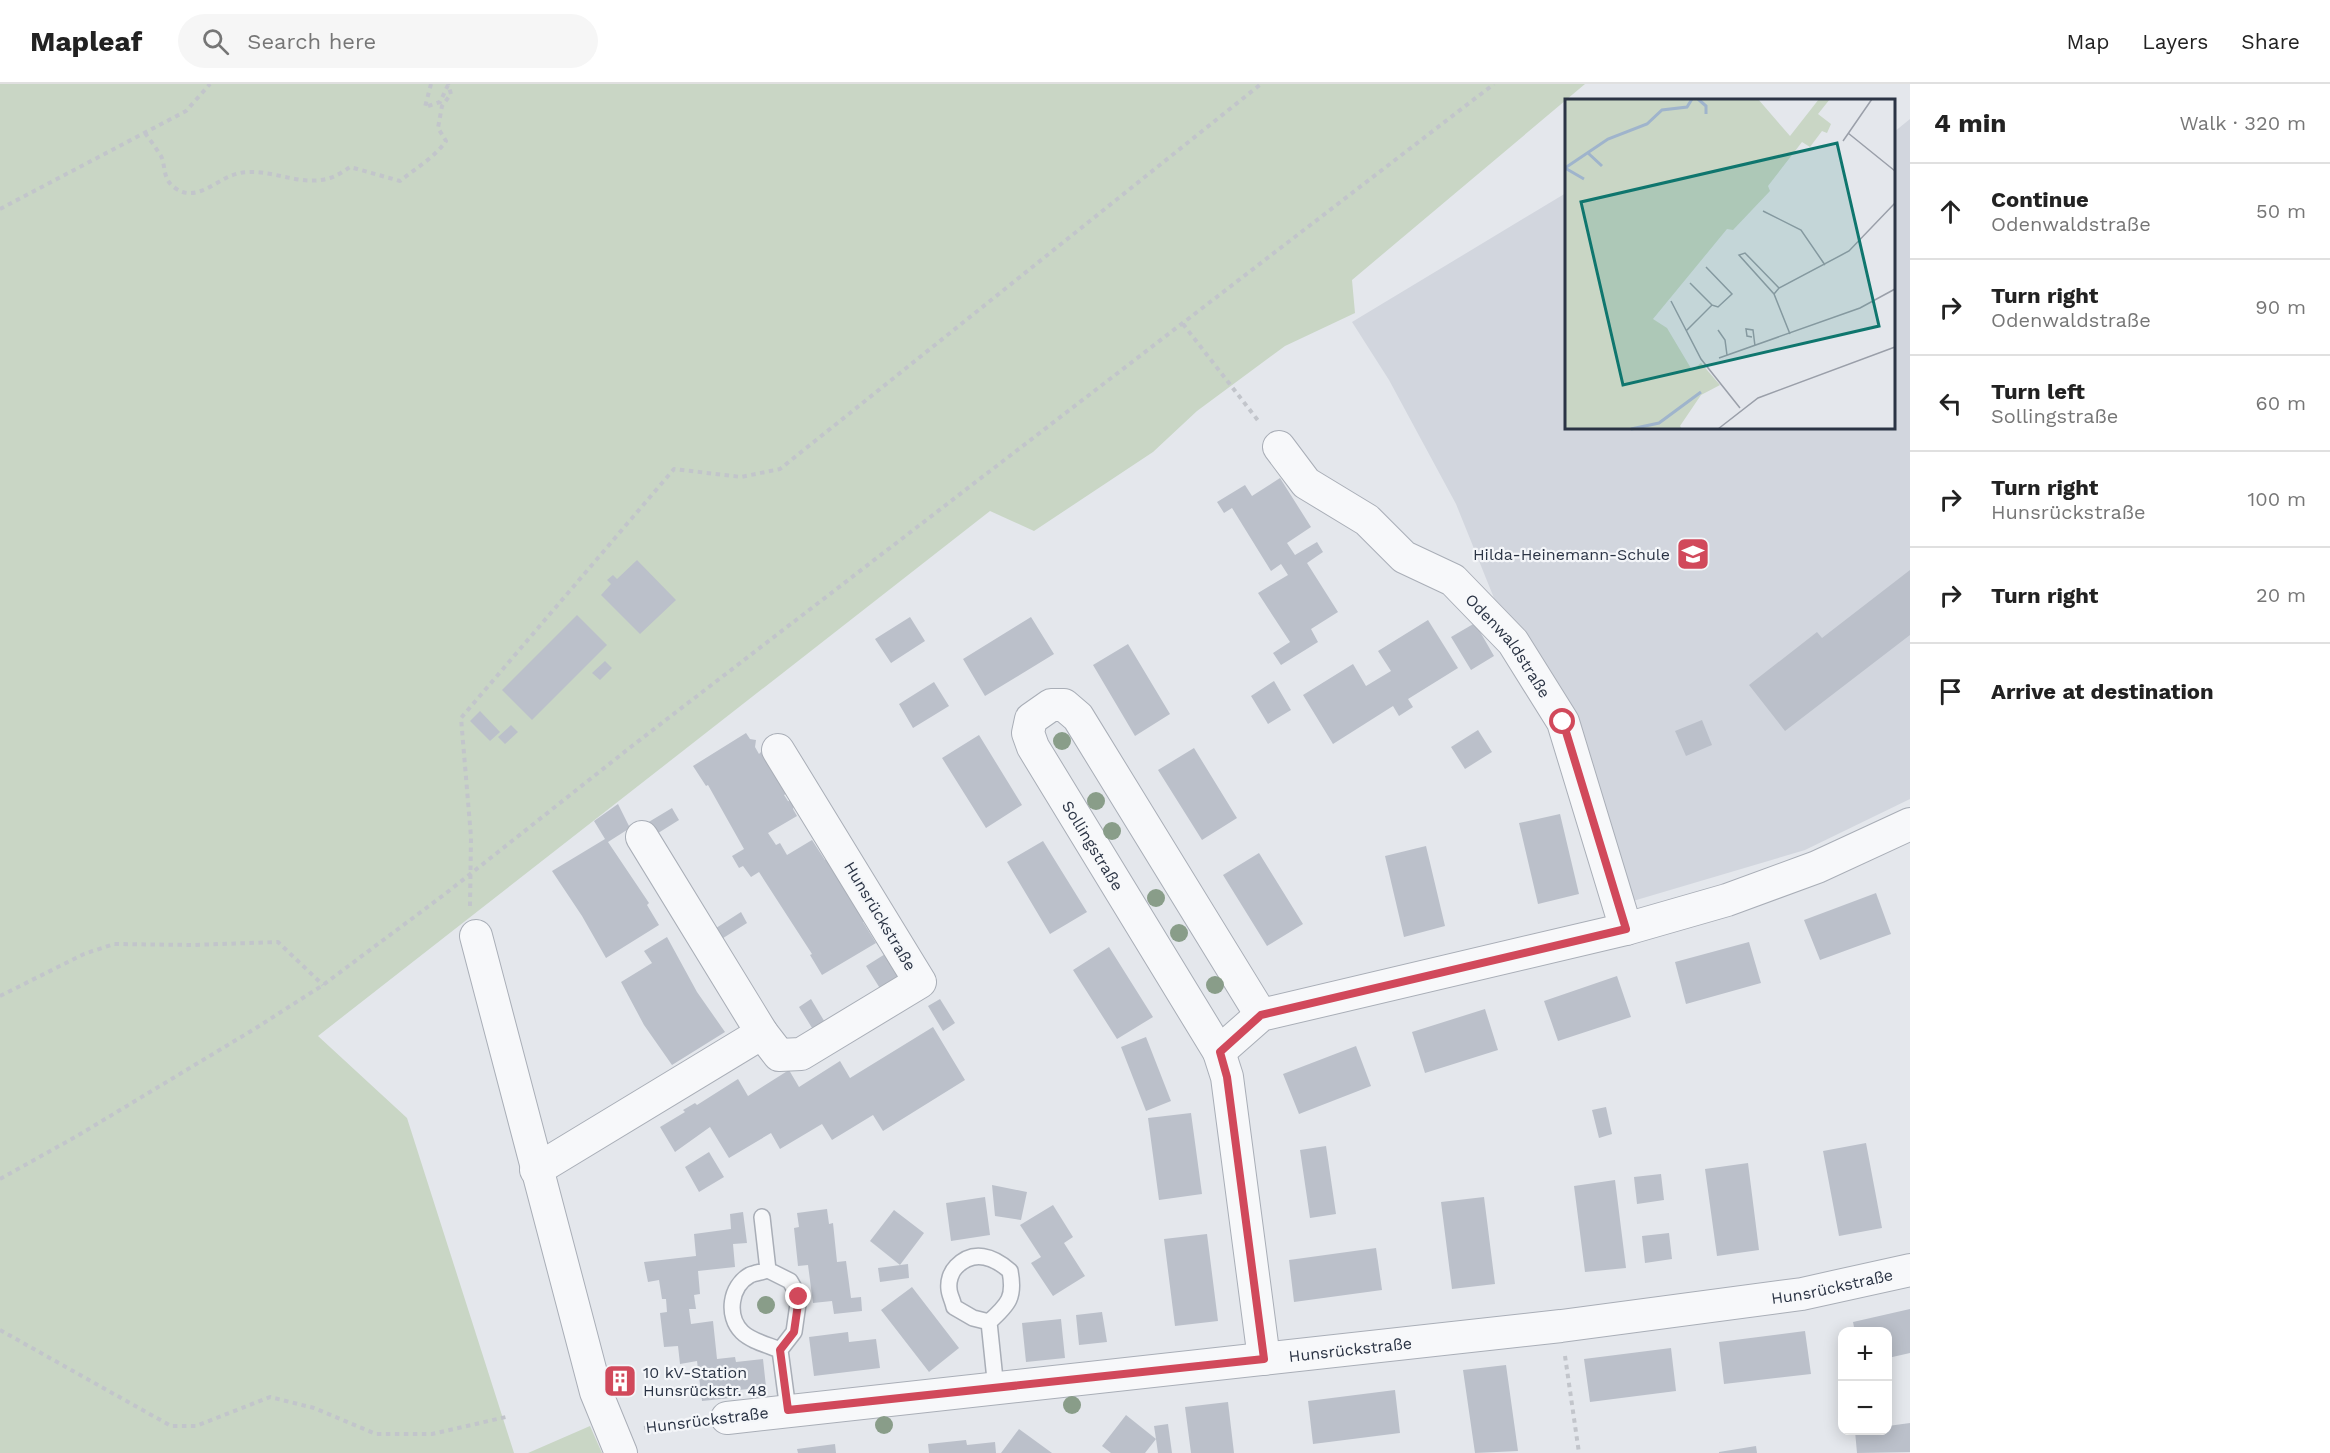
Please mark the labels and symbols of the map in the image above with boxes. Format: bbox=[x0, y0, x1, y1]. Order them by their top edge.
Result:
inset map bbox=[1565, 99, 1895, 429]
school or university icon: Hilda-Heinemann-Schule bbox=[1675, 536, 1711, 572]
place label: Hilda-Heinemann-Schule bbox=[1473, 545, 1670, 564]
street label: Odenwaldstraße bbox=[1462, 589, 1555, 701]
route start bbox=[1549, 708, 1575, 734]
street label: Sollingstraße bbox=[1058, 797, 1128, 894]
street label: Hunsrückstraße bbox=[840, 858, 920, 974]
street label: Hunsrückstraße bbox=[1770, 1265, 1895, 1308]
route end bbox=[785, 1283, 811, 1309]
street label: Hunsrückstraße bbox=[1288, 1333, 1413, 1365]
building icon: 10 kV-Station Hunsrückstr. 48 bbox=[602, 1363, 638, 1399]
place label: 10 kV-Station Hunsrückstr. 48 bbox=[643, 1363, 767, 1400]
street label: Hunsrückstraße bbox=[644, 1403, 770, 1437]

